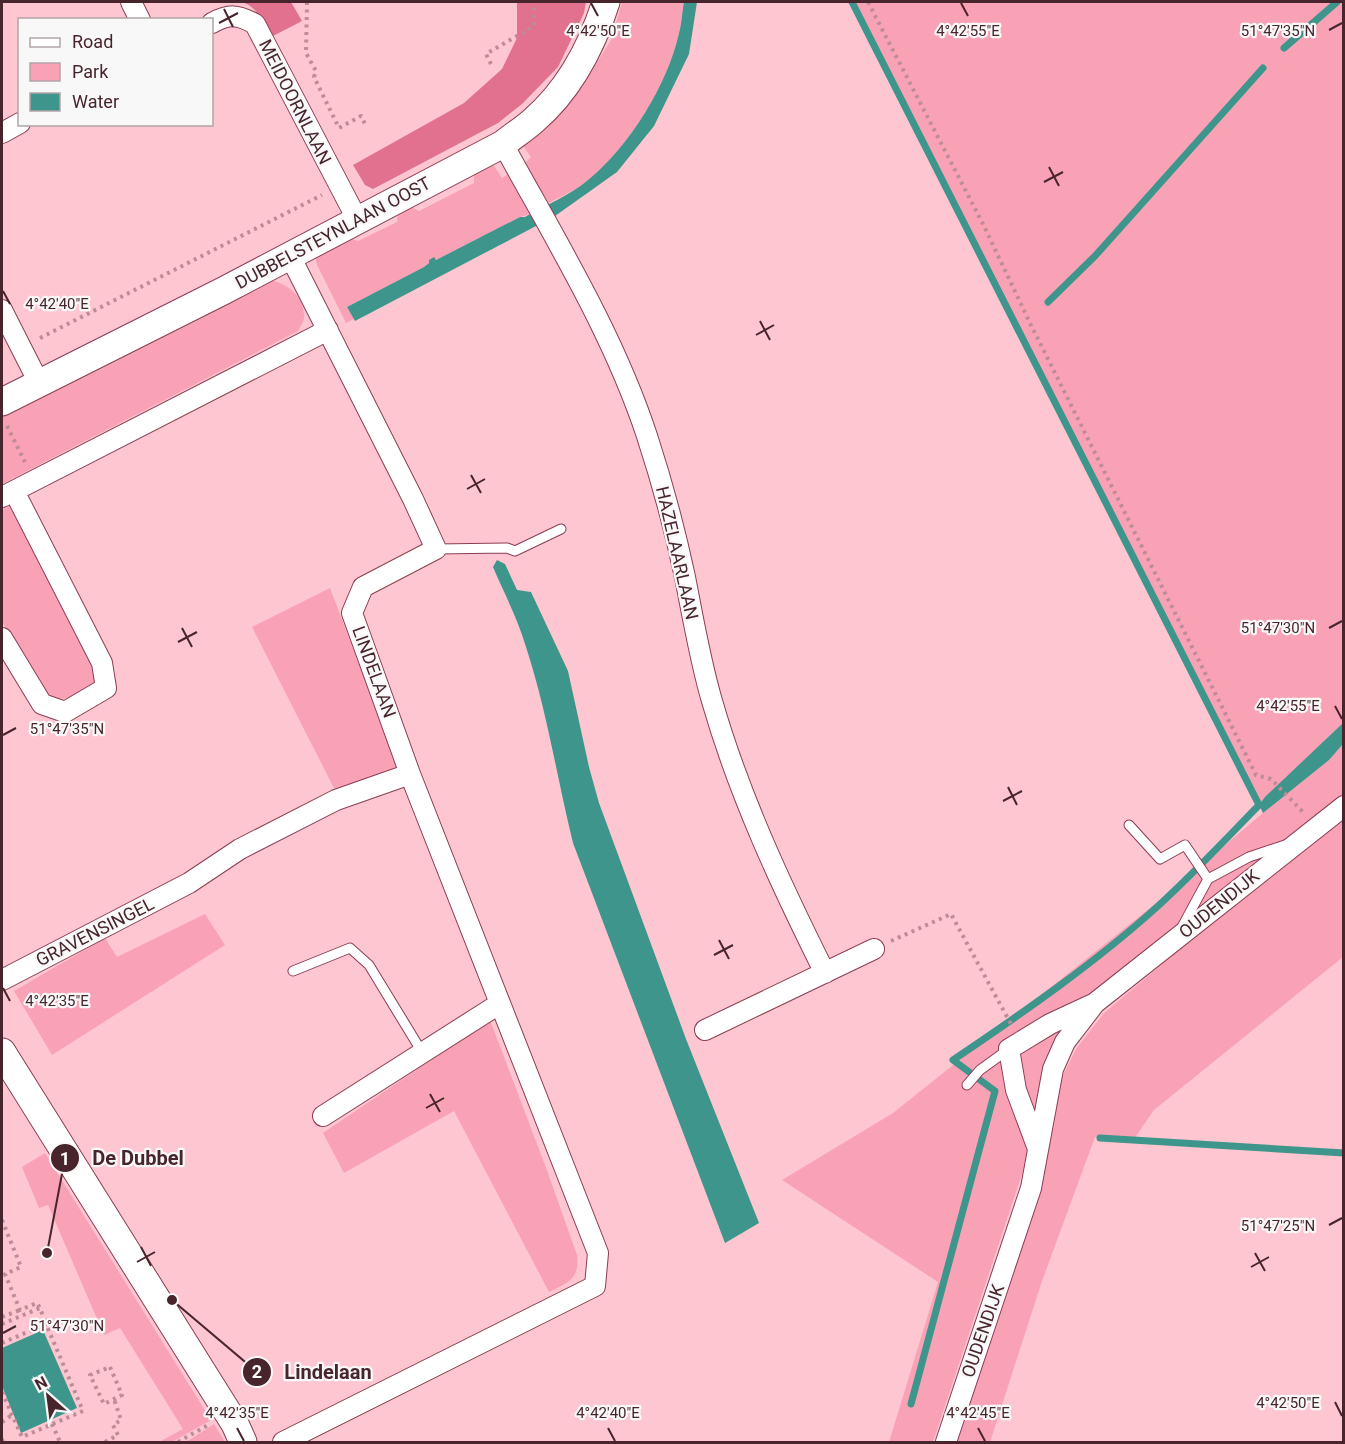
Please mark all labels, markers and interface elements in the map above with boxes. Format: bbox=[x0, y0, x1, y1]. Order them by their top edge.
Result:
legend bbox=[18, 18, 213, 126]
text: 4°42'50"E bbox=[566, 22, 630, 40]
text: 4°42'55"E bbox=[936, 22, 1000, 40]
text: 51°47'35"N bbox=[1241, 22, 1315, 40]
text: Road bbox=[72, 31, 113, 52]
street label: MEIDOORNLAAN bbox=[255, 36, 336, 168]
text: Park bbox=[72, 61, 109, 82]
text: Water bbox=[72, 91, 119, 112]
street label: DUBBELSTEYNLAAN OOST bbox=[232, 172, 434, 293]
text: 4°42'40"E bbox=[25, 295, 89, 313]
street label: HAZELAARLAAN bbox=[652, 484, 703, 622]
text: 51°47'30"N bbox=[1241, 619, 1315, 637]
street label: LINDELAAN bbox=[348, 623, 401, 720]
text: 4°42'55"E bbox=[1256, 697, 1320, 715]
text: 51°47'35"N bbox=[30, 720, 104, 738]
street label: OUDENDIJK bbox=[1174, 865, 1263, 942]
street label: GRAVENSINGEL bbox=[32, 893, 157, 970]
text: 4°42'35"E bbox=[25, 992, 89, 1010]
callout: De Dubbel bbox=[50, 1139, 196, 1177]
text: De Dubbel bbox=[92, 1146, 184, 1170]
text: 1 bbox=[60, 1148, 70, 1169]
text: 51°47'25"N bbox=[1241, 1217, 1315, 1235]
street label: OUDENDIJK bbox=[957, 1281, 1008, 1380]
text: 51°47'30"N bbox=[30, 1317, 104, 1335]
callout: Lindelaan bbox=[242, 1353, 384, 1391]
text: Lindelaan bbox=[284, 1360, 372, 1384]
text: 2 bbox=[252, 1361, 262, 1382]
north arrow bbox=[18, 1366, 78, 1426]
text: N bbox=[32, 1372, 51, 1394]
text: 4°42'50"E bbox=[1256, 1394, 1320, 1412]
text: 4°42'35"E bbox=[205, 1404, 269, 1422]
text: 4°42'40"E bbox=[576, 1404, 640, 1422]
text: 4°42'45"E bbox=[946, 1404, 1010, 1422]

